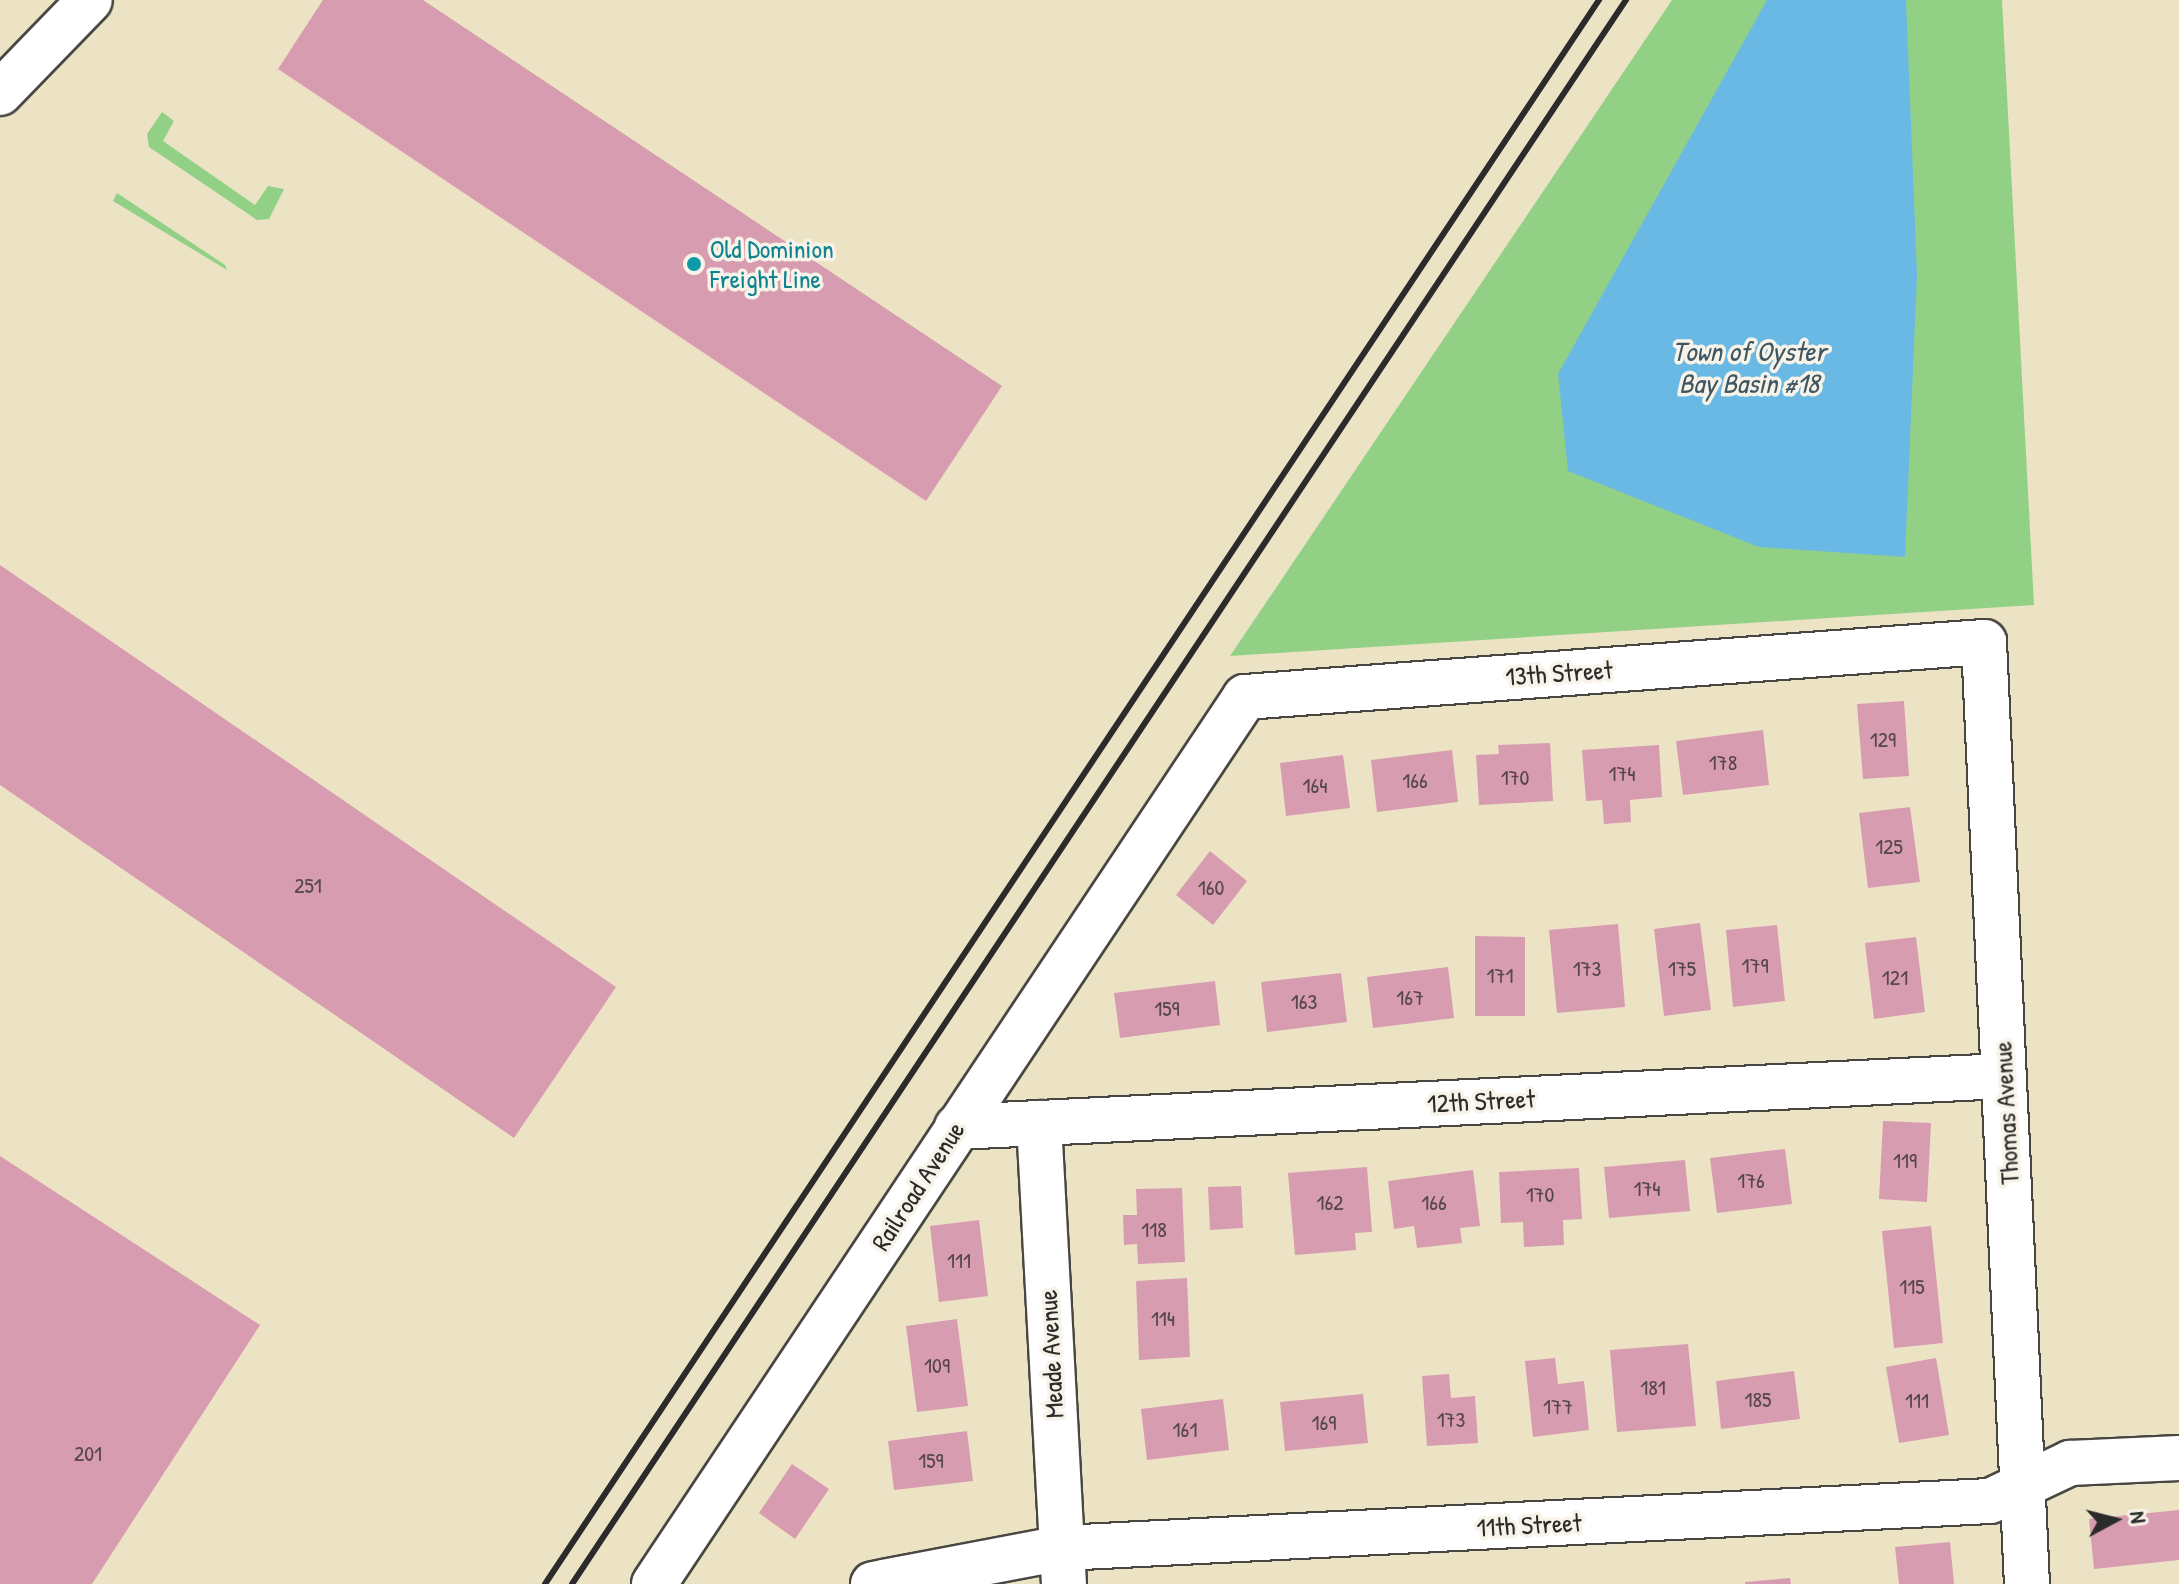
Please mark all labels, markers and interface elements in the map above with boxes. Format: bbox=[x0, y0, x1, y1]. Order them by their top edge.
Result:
place label: Old Dominion Freight Line bbox=[710, 233, 834, 294]
marker: Old Dominion Freight Line bbox=[685, 255, 703, 273]
water label: Town of Oyster Bay Basin #18 bbox=[1672, 334, 1826, 400]
street label: 13th Street bbox=[1504, 654, 1614, 692]
house number: 129 bbox=[1870, 727, 1896, 753]
house number: 178 bbox=[1709, 750, 1737, 776]
house number: 174 bbox=[1608, 761, 1636, 787]
house number: 170 bbox=[1501, 765, 1529, 791]
house number: 166 bbox=[1402, 768, 1428, 794]
house number: 164 bbox=[1302, 773, 1328, 799]
house number: 125 bbox=[1875, 834, 1903, 860]
house number: 251 bbox=[294, 873, 322, 899]
house number: 160 bbox=[1198, 875, 1224, 901]
house number: 179 bbox=[1742, 953, 1768, 979]
house number: 173 bbox=[1573, 956, 1601, 982]
house number: 175 bbox=[1668, 956, 1696, 982]
house number: 171 bbox=[1487, 963, 1513, 989]
house number: 121 bbox=[1882, 965, 1908, 991]
house number: 167 bbox=[1396, 985, 1424, 1011]
house number: 163 bbox=[1291, 989, 1317, 1015]
house number: 159 bbox=[1154, 996, 1180, 1022]
street label: Thomas Avenue bbox=[1987, 1041, 2025, 1185]
street label: 12th Street bbox=[1426, 1083, 1536, 1119]
street label: Railroad Avenue bbox=[865, 1116, 971, 1256]
house number: 119 bbox=[1893, 1148, 1917, 1174]
house number: 176 bbox=[1737, 1168, 1765, 1194]
house number: 174 bbox=[1633, 1176, 1661, 1202]
house number: 170 bbox=[1526, 1182, 1554, 1208]
house number: 162 bbox=[1316, 1190, 1344, 1216]
house number: 166 bbox=[1421, 1190, 1447, 1216]
house number: 118 bbox=[1141, 1217, 1167, 1243]
house number: 111 bbox=[947, 1248, 971, 1274]
house number: 115 bbox=[1899, 1274, 1925, 1300]
street label: Meade Avenue bbox=[1032, 1289, 1070, 1419]
house number: 114 bbox=[1151, 1306, 1175, 1332]
house number: 109 bbox=[924, 1353, 950, 1379]
house number: 181 bbox=[1640, 1375, 1666, 1401]
house number: 185 bbox=[1745, 1387, 1771, 1413]
house number: 111 bbox=[1905, 1388, 1929, 1414]
house number: 177 bbox=[1543, 1394, 1573, 1420]
house number: 173 bbox=[1437, 1407, 1465, 1433]
house number: 169 bbox=[1312, 1410, 1336, 1436]
house number: 161 bbox=[1173, 1417, 1197, 1443]
house number: 201 bbox=[74, 1441, 102, 1467]
house number: 159 bbox=[918, 1448, 944, 1474]
north arrow bbox=[2075, 1480, 2155, 1560]
street label: 11th Street bbox=[1476, 1507, 1582, 1543]
text: N bbox=[2123, 1509, 2154, 1525]

